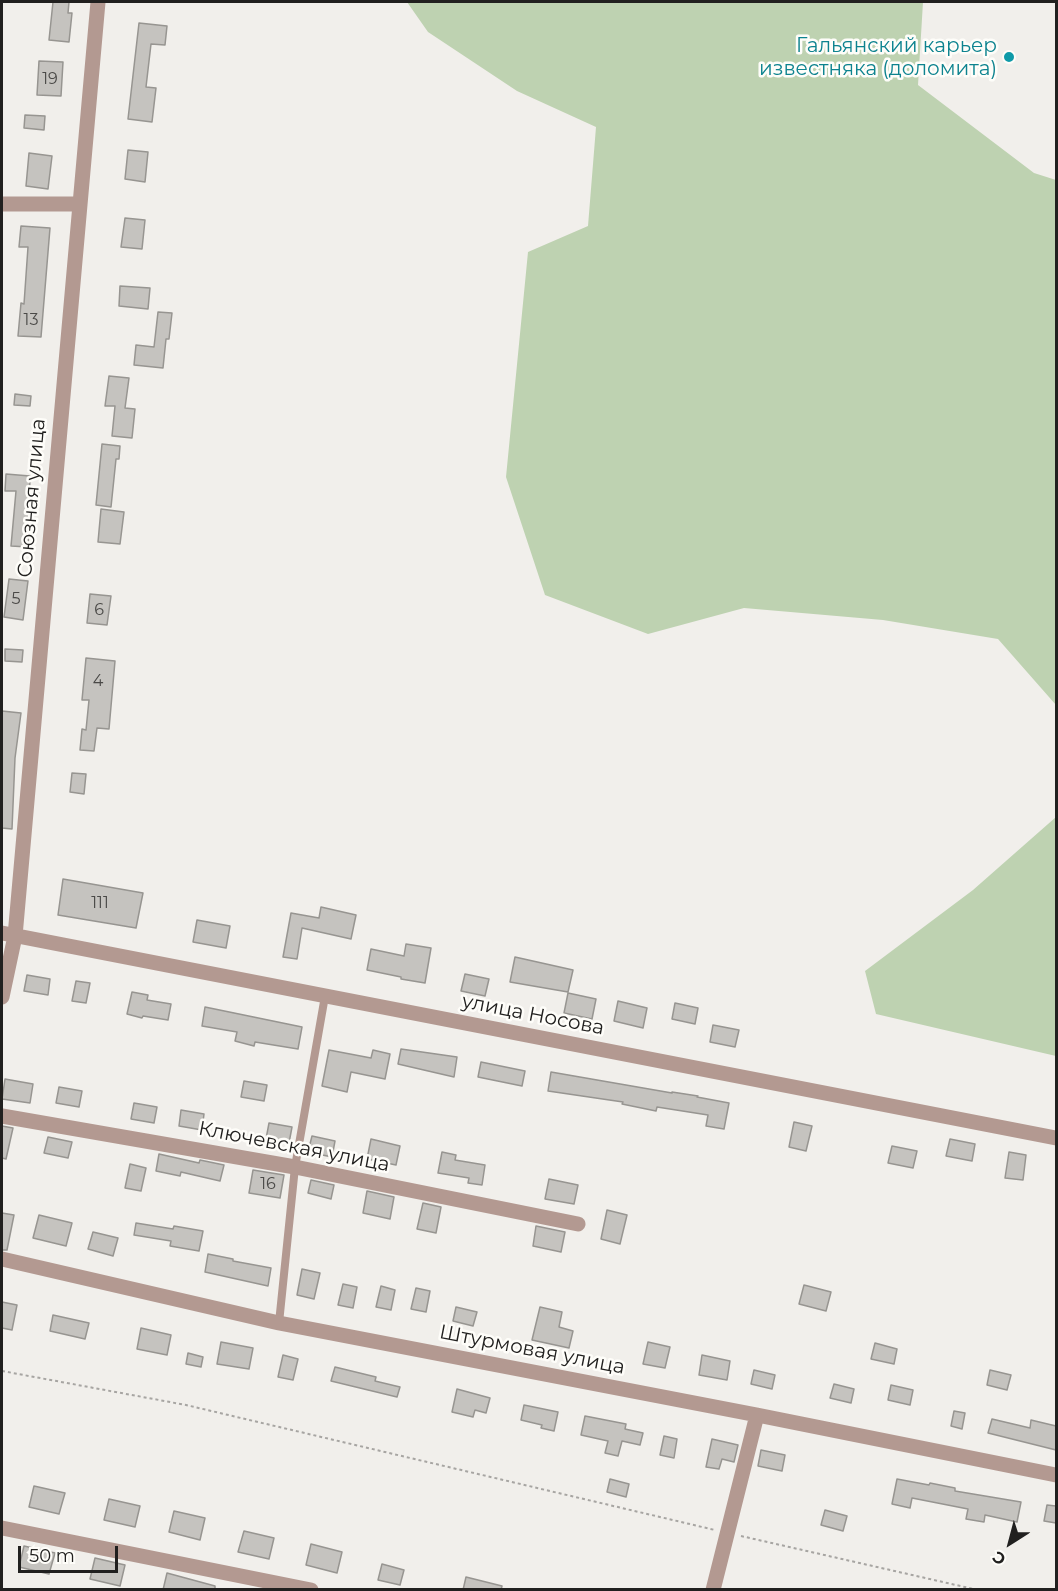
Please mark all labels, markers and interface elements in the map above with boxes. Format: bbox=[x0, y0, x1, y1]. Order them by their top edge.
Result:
place label: Гальянский карьер известняка (доломита) bbox=[759, 34, 997, 81]
marker: Гальянский карьер известняка (доломита) bbox=[1002, 50, 1016, 64]
house number: 19 bbox=[42, 69, 58, 89]
house number: 13 bbox=[24, 310, 38, 330]
street label: Союзная улица bbox=[13, 417, 51, 579]
house number: 5 bbox=[11, 589, 21, 609]
house number: 6 bbox=[94, 600, 104, 620]
house number: 4 bbox=[93, 671, 103, 691]
house number: 111 bbox=[91, 893, 109, 913]
street label: улица Носова bbox=[460, 989, 606, 1041]
street label: Ключевская улица bbox=[196, 1117, 392, 1177]
house number: 16 bbox=[260, 1174, 276, 1194]
street label: Штурмовая улица bbox=[437, 1320, 627, 1380]
north arrow bbox=[980, 1513, 1040, 1573]
scale bar bbox=[21, 1534, 122, 1572]
text: 50 m bbox=[29, 1545, 75, 1567]
text: С bbox=[989, 1547, 1009, 1569]

